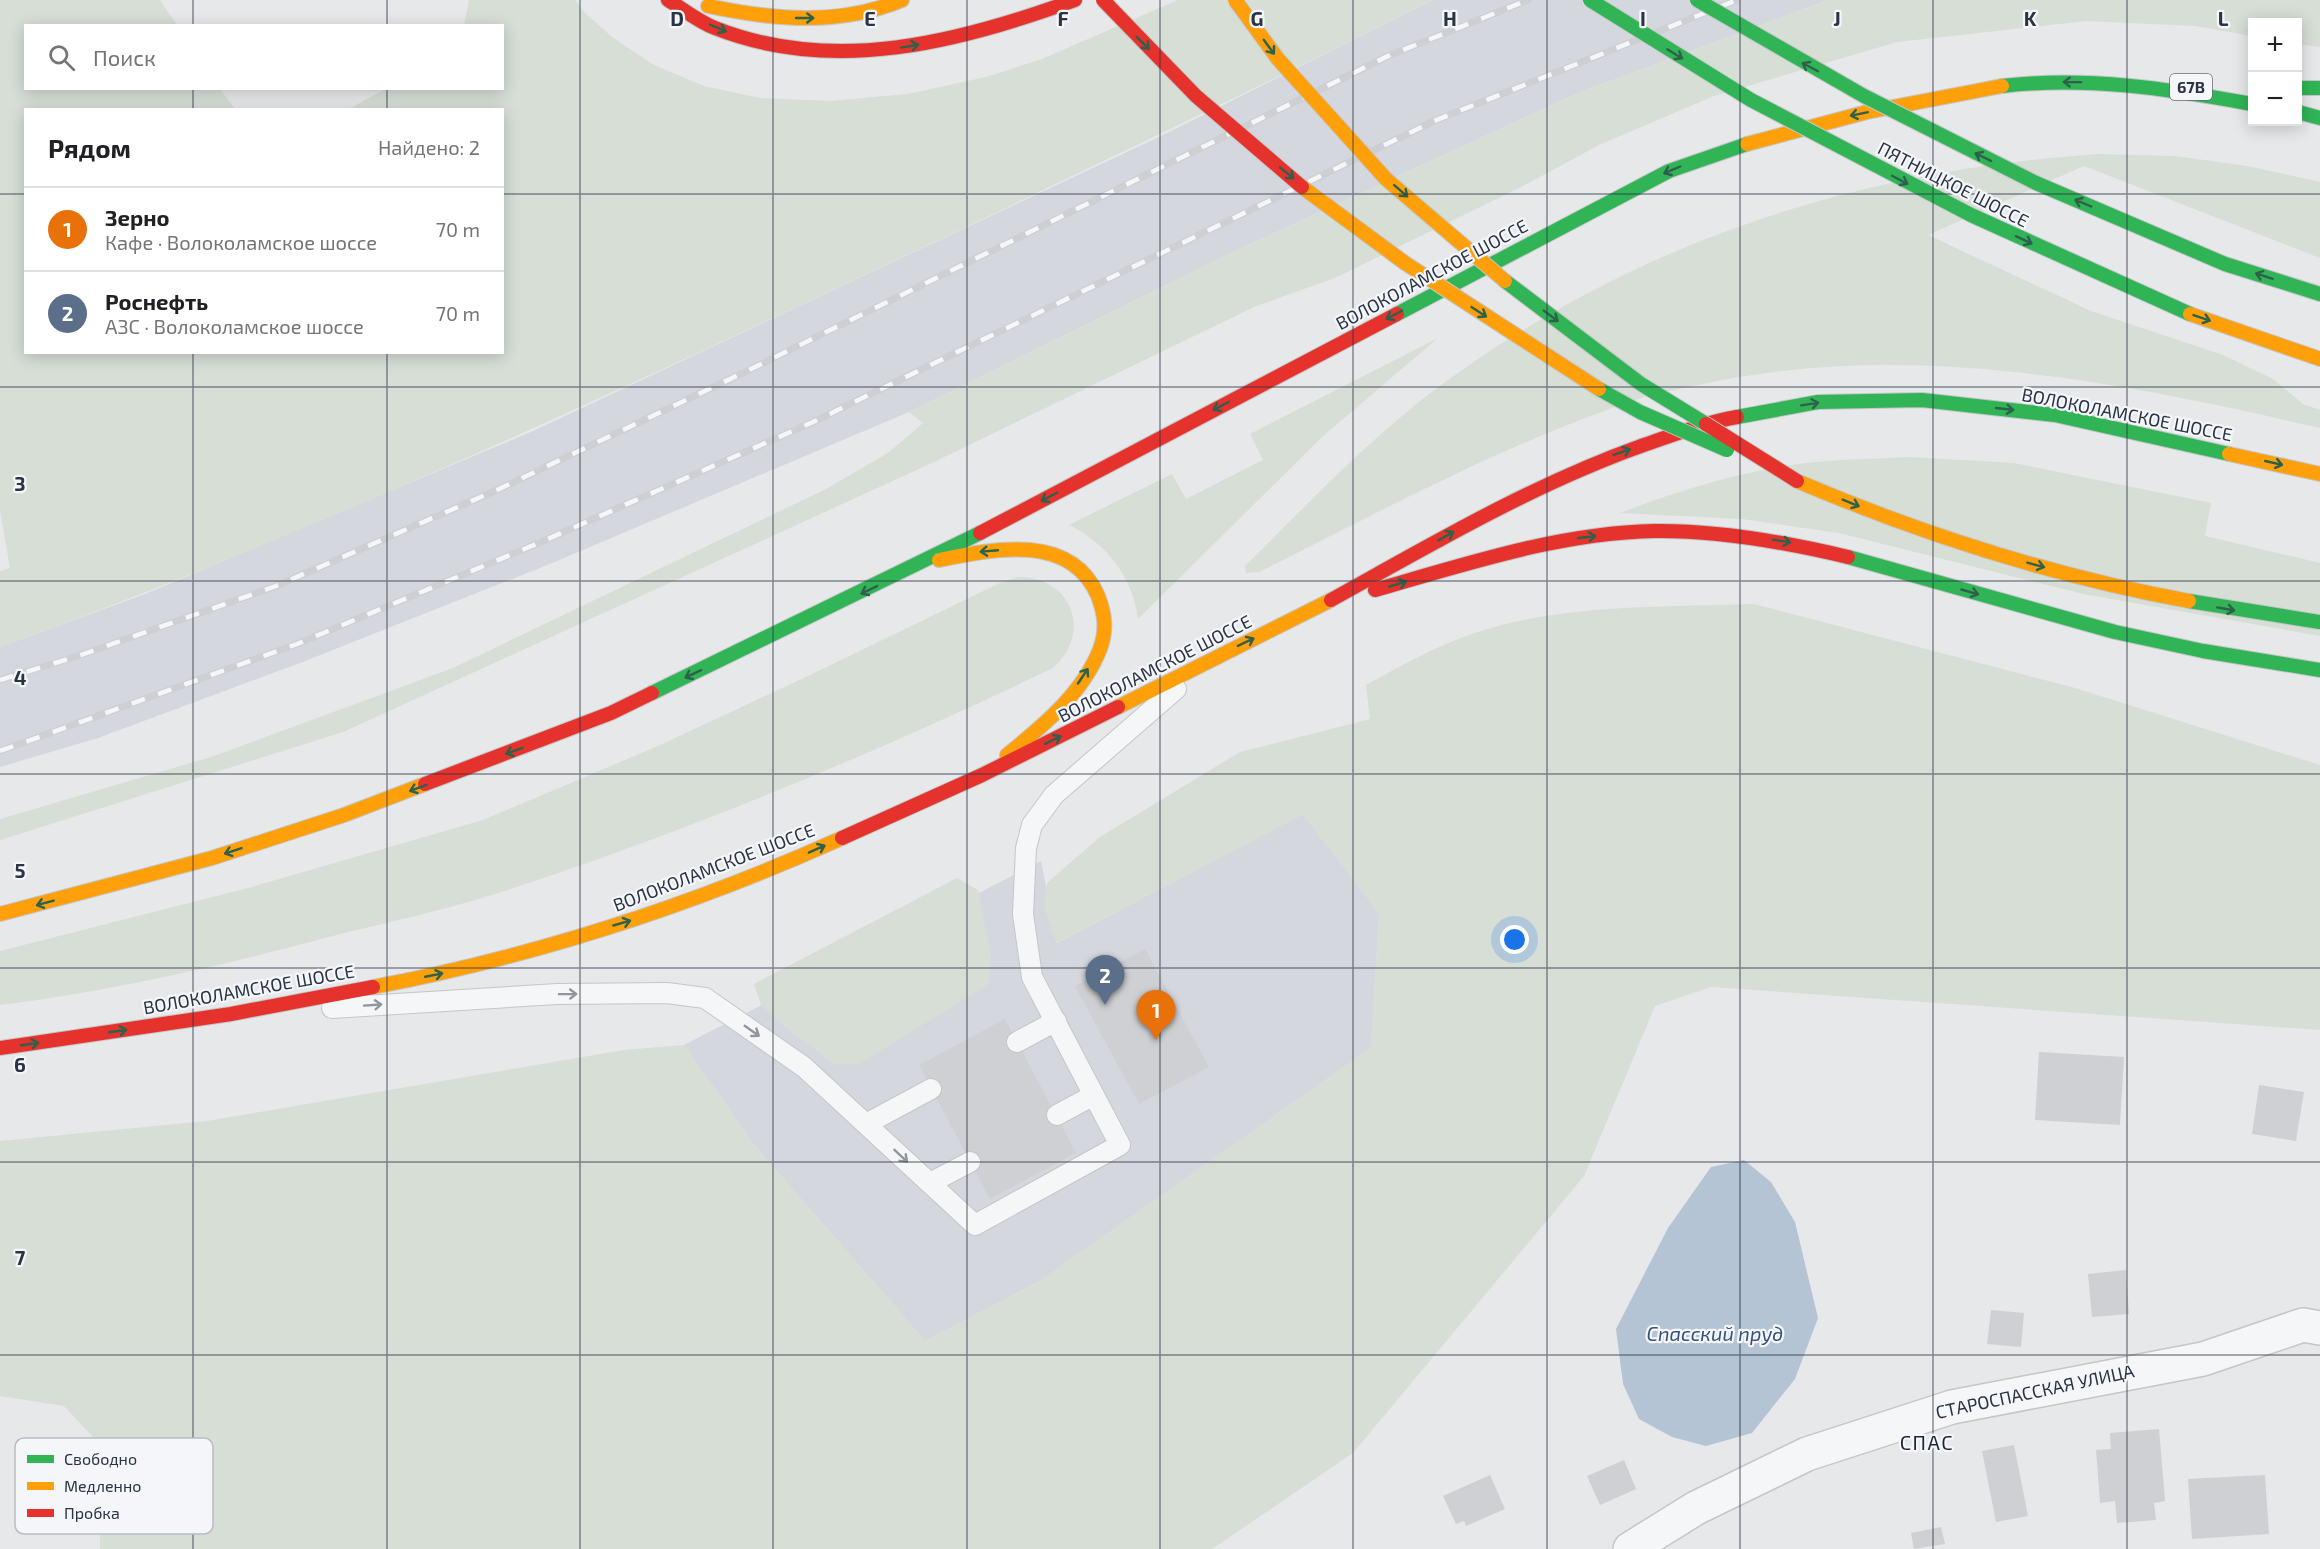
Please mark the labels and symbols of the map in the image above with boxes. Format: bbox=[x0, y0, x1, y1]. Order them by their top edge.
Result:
text: D bbox=[670, 6, 684, 30]
text: E bbox=[864, 6, 876, 30]
text: F bbox=[1057, 6, 1069, 30]
text: G bbox=[1251, 6, 1263, 30]
text: H bbox=[1443, 6, 1457, 30]
text: I bbox=[1640, 6, 1646, 30]
text: J bbox=[1833, 6, 1841, 30]
text: K bbox=[2024, 6, 2037, 30]
text: L bbox=[2218, 6, 2229, 30]
one-way arrow bbox=[795, 12, 815, 24]
one-way arrow bbox=[709, 23, 727, 34]
one-way arrow bbox=[1135, 36, 1150, 50]
one-way arrow bbox=[1263, 39, 1275, 55]
one-way arrow bbox=[899, 40, 919, 51]
one-way arrow bbox=[1666, 48, 1683, 60]
one-way arrow bbox=[1802, 61, 1820, 72]
road number: 67B bbox=[2170, 74, 2212, 100]
one-way arrow bbox=[2062, 76, 2082, 88]
one-way arrow bbox=[1849, 109, 1869, 120]
street label: ПЯТНИЦКОЕ ШОССЕ bbox=[1874, 137, 2033, 232]
one-way arrow bbox=[1975, 151, 1993, 163]
one-way arrow bbox=[1663, 165, 1682, 176]
one-way arrow bbox=[1279, 167, 1295, 180]
one-way arrow bbox=[1891, 175, 1909, 186]
one-way arrow bbox=[1393, 184, 1408, 198]
one-way arrow bbox=[2075, 197, 2093, 208]
street label: ВОЛОКОЛАМСКОЕ ШОССЕ bbox=[1332, 214, 1531, 334]
one-way arrow bbox=[2014, 235, 2032, 247]
one-way arrow bbox=[2255, 270, 2274, 281]
one-way arrow bbox=[1470, 307, 1487, 319]
one-way arrow bbox=[1386, 309, 1403, 321]
one-way arrow bbox=[1542, 309, 1558, 322]
one-way arrow bbox=[2192, 313, 2211, 324]
street label: ВОЛОКОЛАМСКОЕ ШОССЕ bbox=[2020, 383, 2234, 445]
one-way arrow bbox=[1800, 398, 1820, 409]
one-way arrow bbox=[1213, 401, 1231, 412]
one-way arrow bbox=[1994, 404, 2014, 415]
one-way arrow bbox=[1612, 446, 1631, 457]
one-way arrow bbox=[2265, 458, 2284, 470]
text: 3 bbox=[14, 471, 26, 495]
one-way arrow bbox=[1041, 491, 1058, 503]
one-way arrow bbox=[1841, 498, 1860, 509]
one-way arrow bbox=[1437, 530, 1454, 542]
one-way arrow bbox=[1577, 532, 1597, 543]
one-way arrow bbox=[1771, 536, 1791, 547]
one-way arrow bbox=[979, 546, 999, 557]
one-way arrow bbox=[2026, 560, 2045, 572]
one-way arrow bbox=[1388, 578, 1407, 589]
one-way arrow bbox=[861, 585, 879, 596]
one-way arrow bbox=[1960, 586, 1979, 598]
one-way arrow bbox=[2215, 604, 2235, 615]
street label: ВОЛОКОЛАМСКОЕ ШОССЕ bbox=[1054, 610, 1255, 727]
one-way arrow bbox=[1236, 636, 1254, 647]
text: 4 bbox=[14, 665, 27, 689]
one-way arrow bbox=[1077, 668, 1089, 685]
one-way arrow bbox=[685, 669, 703, 681]
one-way arrow bbox=[1044, 734, 1062, 746]
one-way arrow bbox=[505, 746, 524, 757]
one-way arrow bbox=[409, 783, 428, 794]
street label: ВОЛОКОЛАМСКОЕ ШОССЕ bbox=[610, 818, 818, 916]
one-way arrow bbox=[808, 843, 826, 854]
one-way arrow bbox=[224, 846, 243, 857]
text: 5 bbox=[14, 858, 26, 882]
one-way arrow bbox=[36, 897, 55, 909]
one-way arrow bbox=[612, 917, 631, 928]
your location bbox=[1500, 925, 1529, 954]
pin: 2 bbox=[1086, 956, 1124, 1005]
street label: ВОЛОКОЛАМСКОЕ ШОССЕ bbox=[141, 960, 356, 1018]
one-way arrow bbox=[424, 969, 443, 980]
one-way arrow bbox=[557, 988, 577, 1000]
pin: 1 bbox=[1136, 990, 1176, 1040]
one-way arrow bbox=[363, 1000, 383, 1011]
one-way arrow bbox=[108, 1025, 127, 1036]
one-way arrow bbox=[743, 1025, 760, 1037]
one-way arrow bbox=[20, 1038, 39, 1049]
text: 6 bbox=[14, 1052, 26, 1076]
one-way arrow bbox=[893, 1149, 908, 1163]
text: 7 bbox=[15, 1245, 26, 1269]
water label: Спасский пруд bbox=[1647, 1321, 1783, 1345]
street label: СТАРОСПАССКАЯ УЛИЦА bbox=[1933, 1359, 2137, 1423]
district label: СПАС bbox=[1900, 1430, 1954, 1454]
legend bbox=[15, 1438, 213, 1534]
text: Свободно bbox=[64, 1449, 137, 1468]
text: Медленно bbox=[64, 1476, 141, 1495]
text: Пробка bbox=[64, 1503, 120, 1522]

